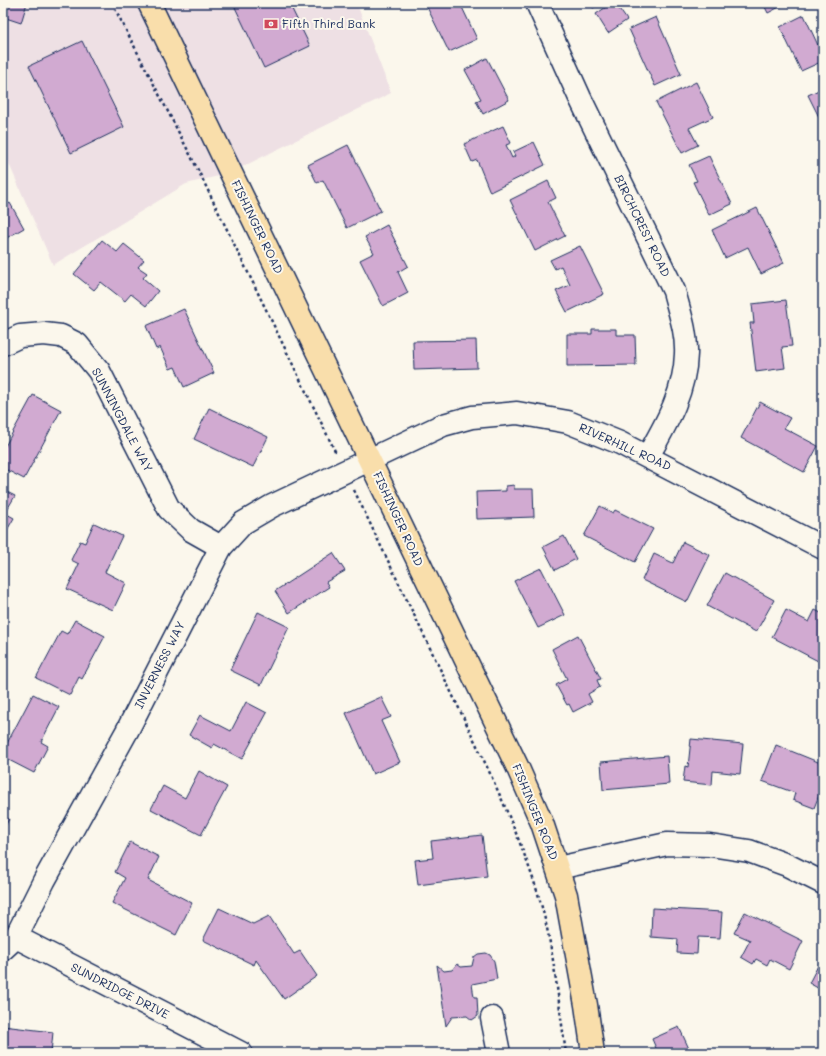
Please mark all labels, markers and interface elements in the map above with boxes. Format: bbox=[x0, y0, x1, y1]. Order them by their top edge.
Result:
place label: Fifth Third Bank bbox=[282, 15, 375, 31]
bank icon: Fifth Third Bank bbox=[263, 16, 279, 32]
street label: BIRCHCREST ROAD bbox=[611, 172, 675, 279]
street label: FISHINGER ROAD bbox=[228, 177, 288, 276]
street label: SUNNINGDALE WAY bbox=[89, 365, 157, 475]
street label: RIVERHILL ROAD bbox=[577, 419, 674, 474]
street label: FISHINGER ROAD bbox=[370, 469, 428, 568]
street label: INVERNESS WAY bbox=[130, 618, 188, 711]
street label: FISHINGER ROAD bbox=[509, 761, 563, 862]
street label: SUNDRIDGE DRIVE bbox=[69, 958, 173, 1022]

